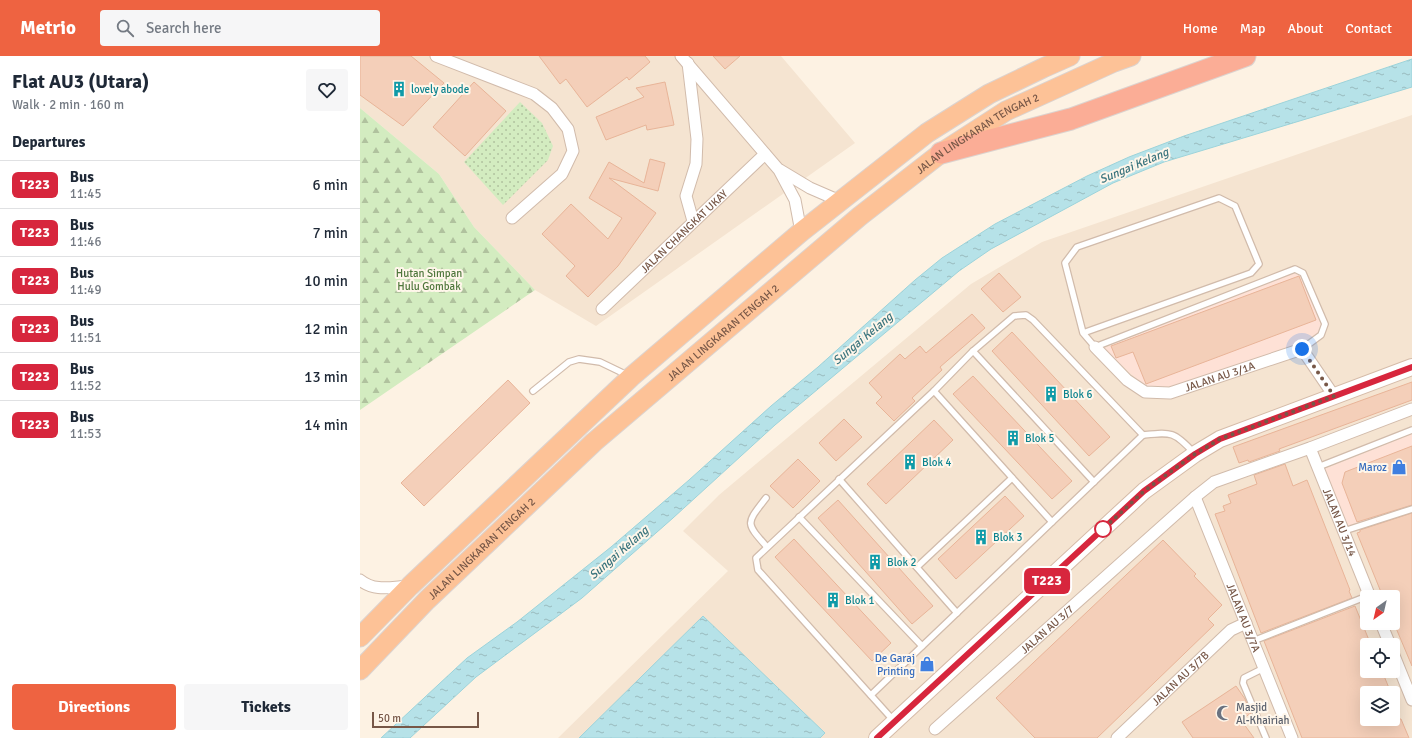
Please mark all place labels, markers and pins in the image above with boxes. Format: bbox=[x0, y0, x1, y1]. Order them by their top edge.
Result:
building icon: lovely abode bbox=[390, 80, 408, 98]
place label: lovely abode bbox=[411, 83, 469, 96]
building icon: Blok 6 bbox=[1042, 385, 1060, 403]
place label: Blok 6 bbox=[1063, 388, 1092, 401]
building icon: Blok 5 bbox=[1004, 429, 1022, 447]
place label: Blok 5 bbox=[1025, 432, 1054, 445]
building icon: Blok 4 bbox=[901, 453, 919, 471]
place label: Blok 4 bbox=[922, 456, 951, 469]
shop icon: Maroz bbox=[1390, 458, 1408, 476]
place label: Maroz bbox=[1358, 461, 1387, 474]
unlabelled marker bbox=[1094, 520, 1112, 538]
building icon: Blok 3 bbox=[972, 528, 990, 546]
place label: Blok 3 bbox=[993, 531, 1022, 544]
building icon: Blok 2 bbox=[866, 553, 884, 571]
place label: Blok 2 bbox=[887, 556, 916, 569]
building icon: Blok 1 bbox=[824, 591, 842, 609]
place label: Blok 1 bbox=[845, 594, 874, 607]
place label: De Garaj Printing bbox=[875, 652, 915, 678]
shop icon: De Garaj Printing bbox=[918, 655, 936, 673]
place label: Masjid Al-Khairiah bbox=[1236, 701, 1290, 727]
mosque icon: Masjid Al-Khairiah bbox=[1215, 704, 1233, 722]

